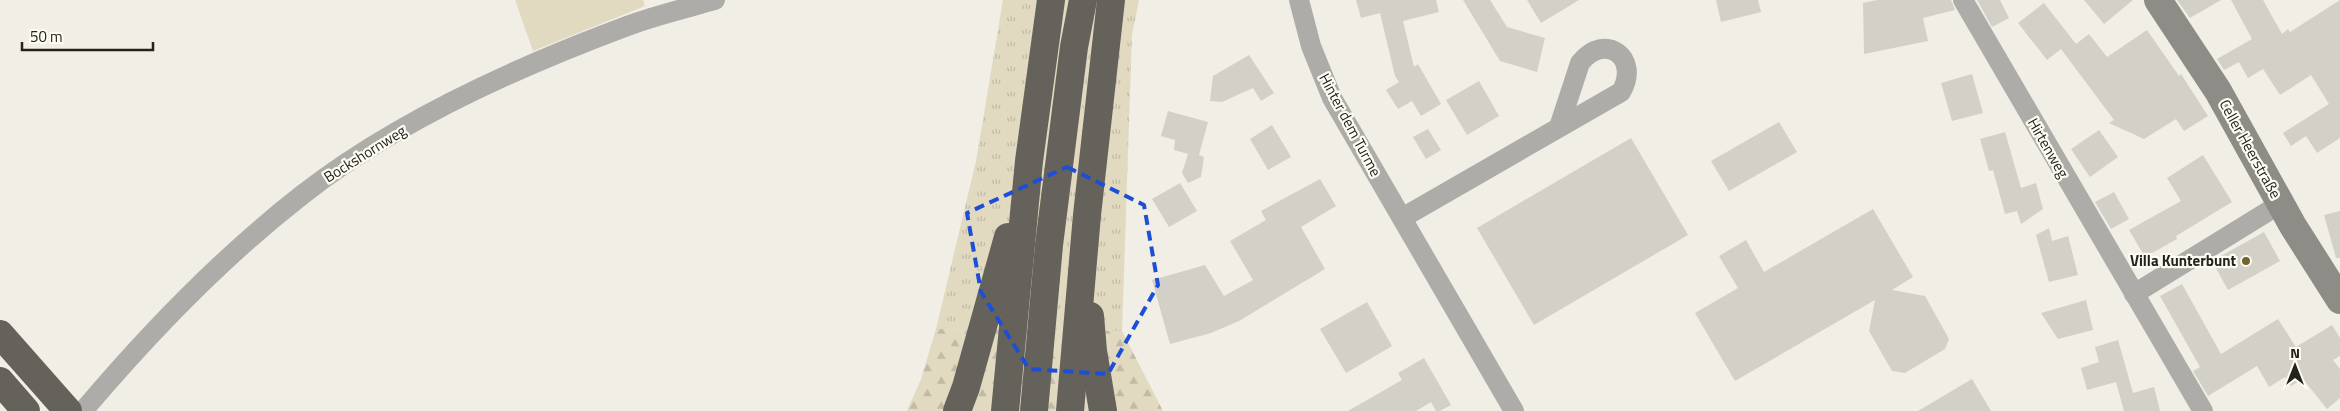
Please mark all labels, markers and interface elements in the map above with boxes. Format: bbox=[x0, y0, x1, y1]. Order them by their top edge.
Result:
scale bar bbox=[22, 20, 154, 52]
text: 50 m bbox=[30, 25, 63, 48]
street label: Hinter dem Turme bbox=[1314, 69, 1387, 180]
street label: Celler Heerstraße bbox=[2214, 95, 2287, 202]
street label: Hirtenweg bbox=[2022, 113, 2075, 182]
street label: Bockshornweg bbox=[319, 119, 411, 188]
place label: Villa Kunterbunt bbox=[2130, 249, 2237, 272]
marker: Villa Kunterbunt bbox=[2240, 255, 2252, 267]
north arrow bbox=[2270, 341, 2320, 391]
text: N bbox=[2290, 342, 2300, 363]

